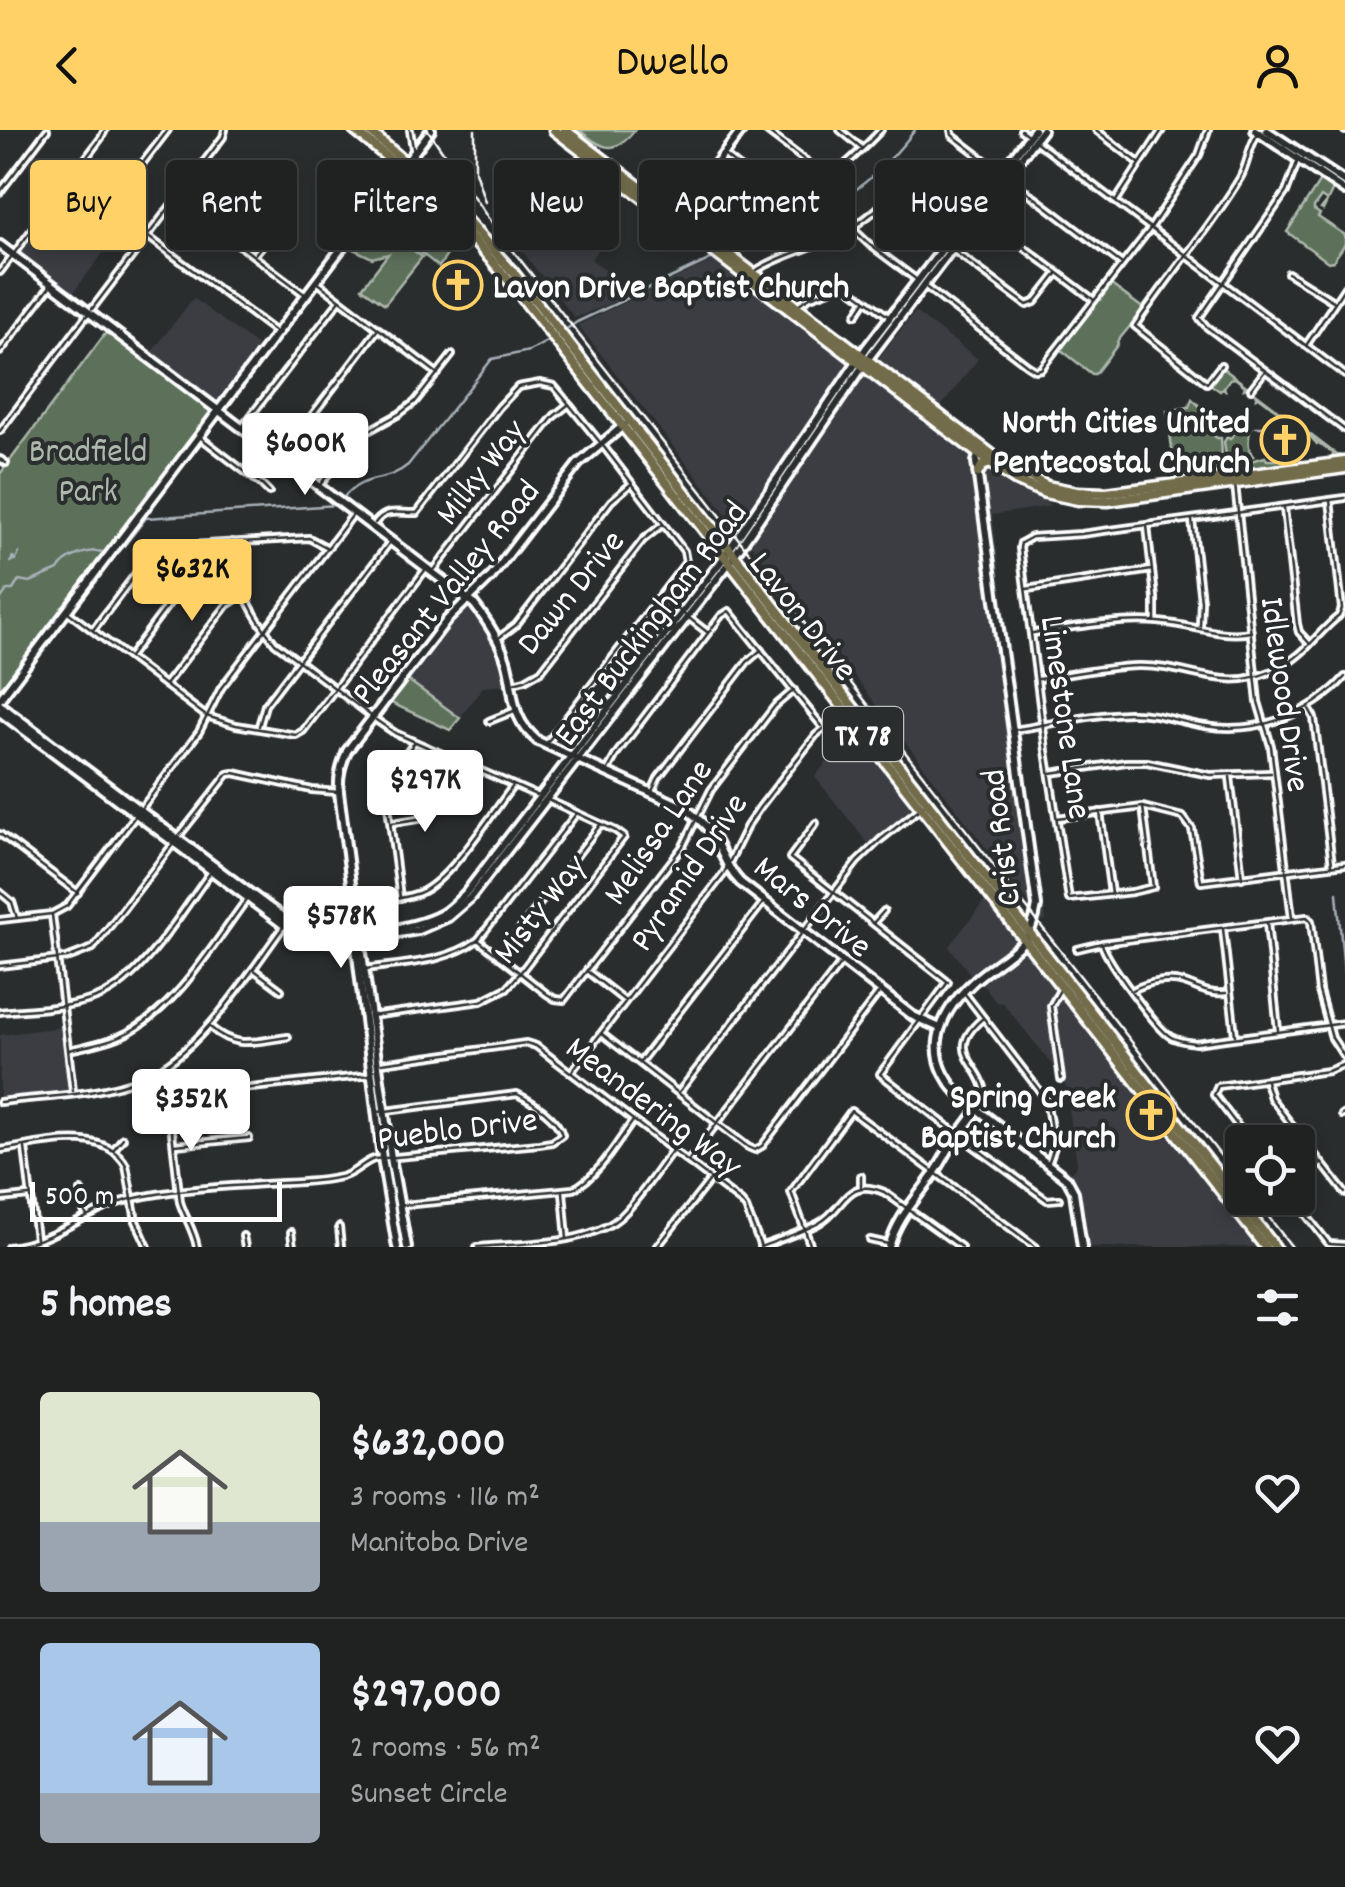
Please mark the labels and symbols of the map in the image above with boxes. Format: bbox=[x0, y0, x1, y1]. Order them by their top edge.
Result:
church icon: Lavon Drive Baptist Church bbox=[432, 259, 484, 311]
place label: Lavon Drive Baptist Church bbox=[493, 265, 849, 315]
place label: North Cities United Pentecostal Church bbox=[993, 400, 1250, 490]
street label: Milky Way bbox=[426, 410, 541, 538]
pin: $600K bbox=[235, 413, 375, 498]
church icon: North Cities United Pentecostal Church bbox=[1259, 414, 1311, 466]
park label: Bradfield Park bbox=[29, 429, 147, 519]
street label: Pleasant Valley Road bbox=[341, 471, 555, 718]
street label: East Buckingham Road bbox=[544, 492, 762, 758]
street label: Dawn Drive bbox=[507, 521, 639, 668]
pin: $632K bbox=[122, 539, 262, 624]
street label: Lavon Drive bbox=[734, 543, 868, 694]
street label: Idlewood Drive bbox=[1244, 594, 1320, 795]
street label: Limestone Lane bbox=[1024, 613, 1102, 823]
road number: TX 78 bbox=[823, 707, 903, 761]
pin: $297K bbox=[355, 750, 495, 835]
street label: Melissa Lane bbox=[593, 751, 728, 917]
street label: Crist Road bbox=[971, 766, 1037, 909]
street label: Pyramid Drive bbox=[620, 784, 763, 963]
street label: Misty Way bbox=[483, 845, 601, 977]
street label: Mars Drive bbox=[741, 845, 881, 972]
pin: $578K bbox=[271, 886, 411, 971]
street label: Meandering Way bbox=[553, 1026, 752, 1193]
pin: $352K bbox=[121, 1069, 261, 1154]
place label: Spring Creek Baptist Church bbox=[920, 1075, 1116, 1165]
church icon: Spring Creek Baptist Church bbox=[1125, 1089, 1177, 1141]
street label: Pueblo Drive bbox=[375, 1097, 541, 1167]
scale bar bbox=[30, 1177, 282, 1222]

